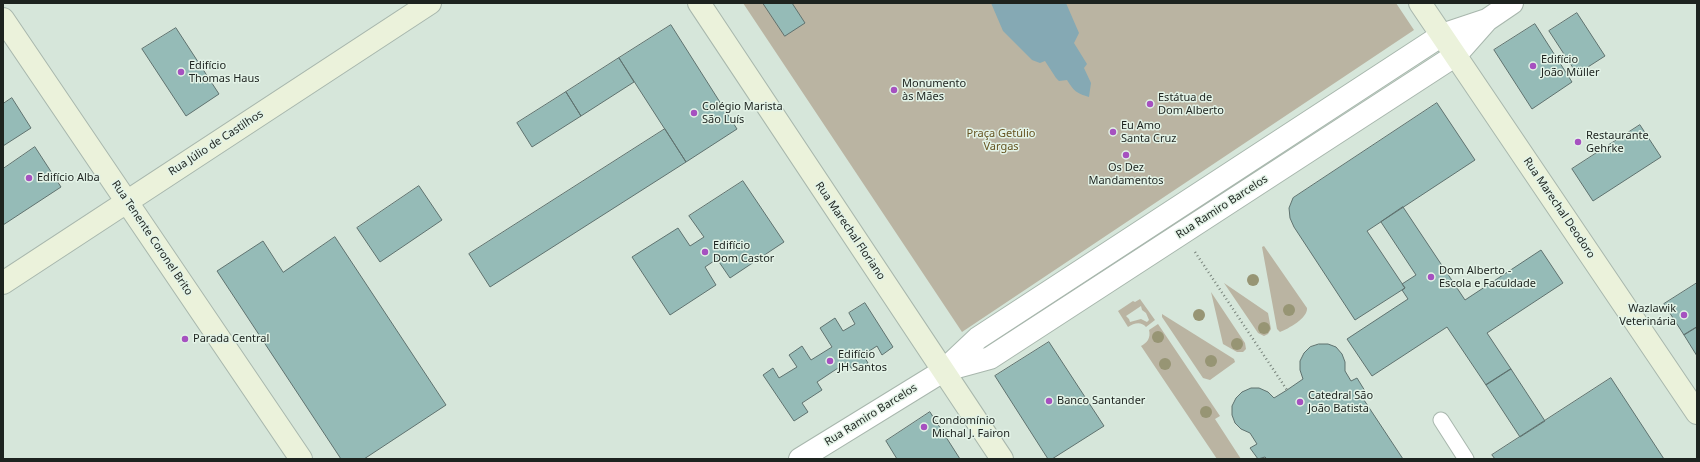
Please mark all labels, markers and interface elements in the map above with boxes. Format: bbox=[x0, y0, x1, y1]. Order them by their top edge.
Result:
place label: Edifício João Müller bbox=[1541, 53, 1600, 79]
place label: Edifício Thomas Haus bbox=[189, 59, 260, 85]
marker: Edifício João Müller bbox=[1528, 61, 1538, 71]
marker: Edifício Thomas Haus bbox=[176, 67, 186, 77]
place label: Monumento às Mães bbox=[902, 77, 966, 103]
marker: Monumento às Mães bbox=[889, 85, 899, 95]
place label: Estátua de Dom Alberto bbox=[1158, 91, 1224, 117]
marker: Estátua de Dom Alberto bbox=[1145, 99, 1155, 109]
place label: Colégio Marista São Luís bbox=[702, 100, 783, 126]
street label: Rua Júlio de Castilhos bbox=[166, 107, 266, 179]
marker: Colégio Marista São Luís bbox=[689, 108, 699, 118]
place label: Eu Amo Santa Cruz bbox=[1121, 119, 1176, 145]
park label: Praça Getúlio Vargas bbox=[967, 127, 1035, 153]
marker: Eu Amo Santa Cruz bbox=[1108, 127, 1118, 137]
place label: Restaurante Gehrke bbox=[1586, 129, 1649, 155]
marker: Restaurante Gehrke bbox=[1573, 137, 1583, 147]
marker: Os Dez Mandamentos bbox=[1121, 150, 1131, 160]
street label: Rua Marechal Deodoro bbox=[1520, 155, 1598, 261]
place label: Os Dez Mandamentos bbox=[1088, 161, 1164, 187]
place label: Edifício Alba bbox=[37, 171, 100, 185]
street label: Rua Ramiro Barcelos bbox=[1174, 172, 1270, 242]
marker: Edifício Alba bbox=[24, 173, 34, 183]
street label: Rua Tenente Coronel Brito bbox=[109, 178, 195, 298]
street label: Rua Marechal Floriano bbox=[812, 179, 888, 283]
place label: Edifício Dom Castor bbox=[713, 239, 774, 265]
marker: Edifício Dom Castor bbox=[700, 247, 710, 257]
place label: Dom Alberto - Escola e Faculdade bbox=[1439, 264, 1536, 290]
marker: Dom Alberto - Escola e Faculdade bbox=[1426, 272, 1436, 282]
place label: Wazlawik Veterinária bbox=[1619, 302, 1676, 328]
marker: Wazlawik Veterinária bbox=[1679, 310, 1689, 320]
place label: Parada Central bbox=[193, 332, 269, 346]
marker: Parada Central bbox=[180, 334, 190, 344]
place label: Edifício JH Santos bbox=[838, 348, 887, 374]
marker: Edifício JH Santos bbox=[825, 356, 835, 366]
street label: Rua Ramiro Barcelos bbox=[822, 381, 920, 449]
place label: Catedral São João Batista bbox=[1308, 389, 1373, 415]
place label: Banco Santander bbox=[1057, 394, 1145, 408]
marker: Banco Santander bbox=[1044, 396, 1054, 406]
marker: Catedral São João Batista bbox=[1295, 397, 1305, 407]
place label: Condomínio Michal J. Fairon bbox=[932, 414, 1010, 440]
marker: Condomínio Michal J. Fairon bbox=[919, 422, 929, 432]

